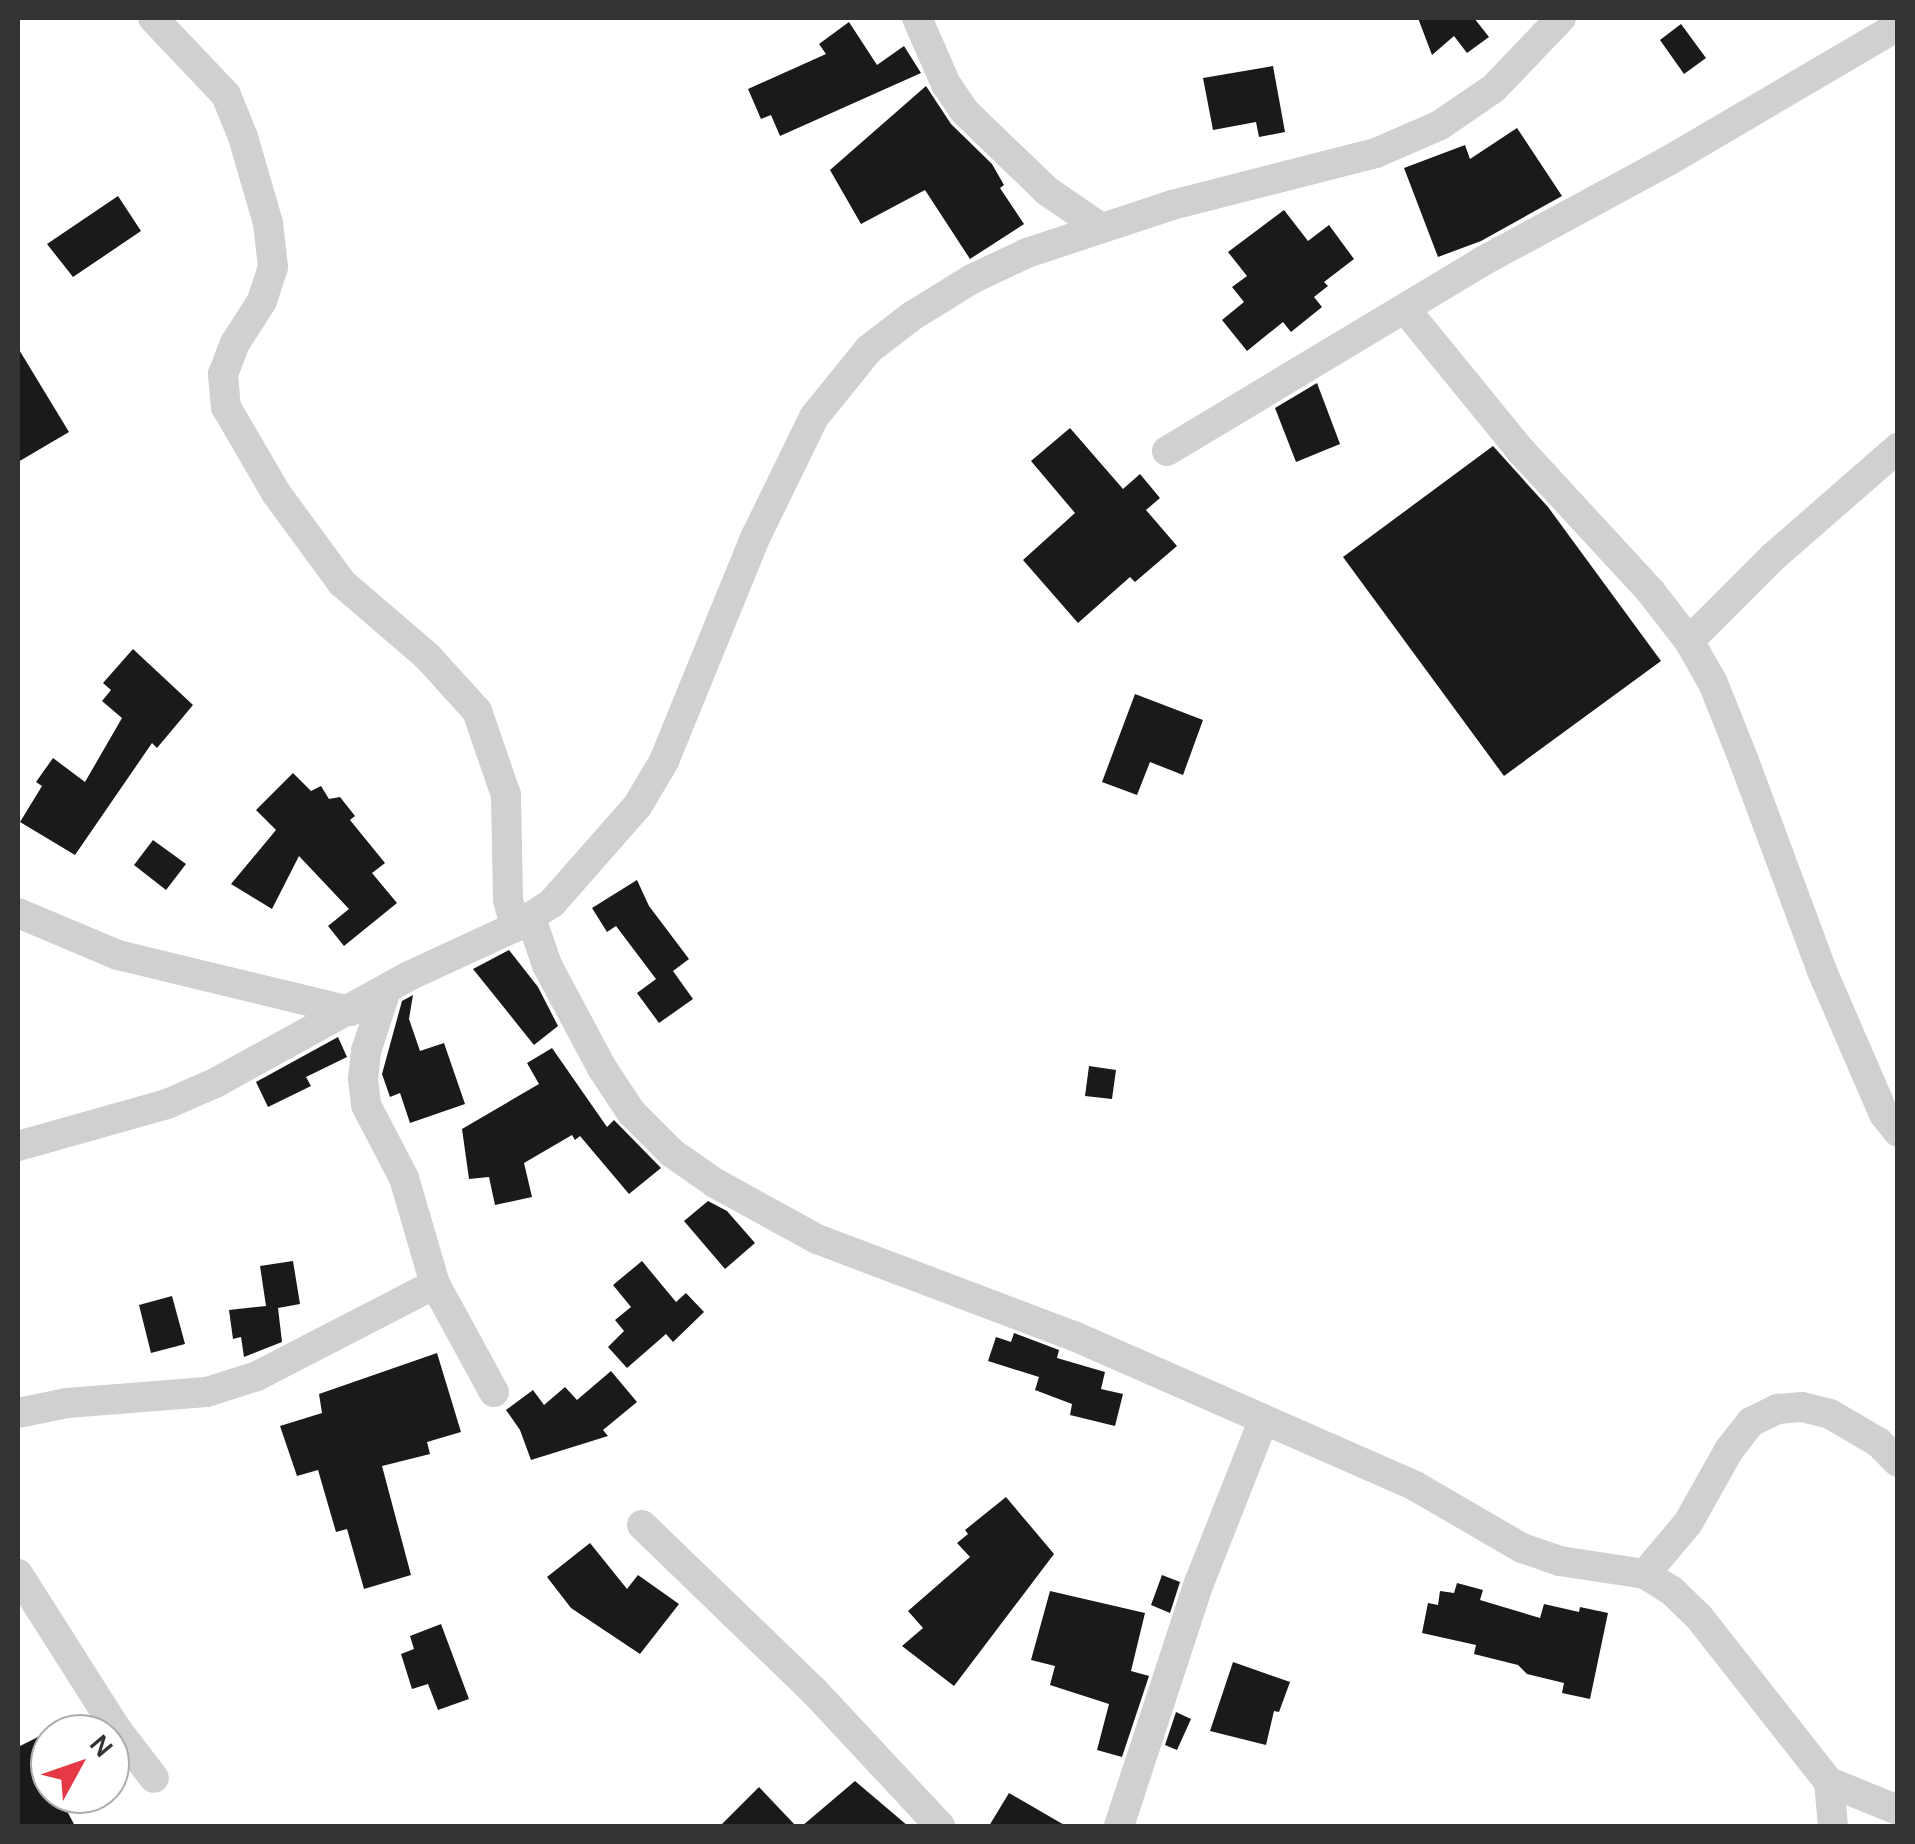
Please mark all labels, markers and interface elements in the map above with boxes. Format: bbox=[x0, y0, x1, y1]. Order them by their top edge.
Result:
north arrow bbox=[30, 1714, 130, 1814]
text: N bbox=[83, 1727, 121, 1764]

